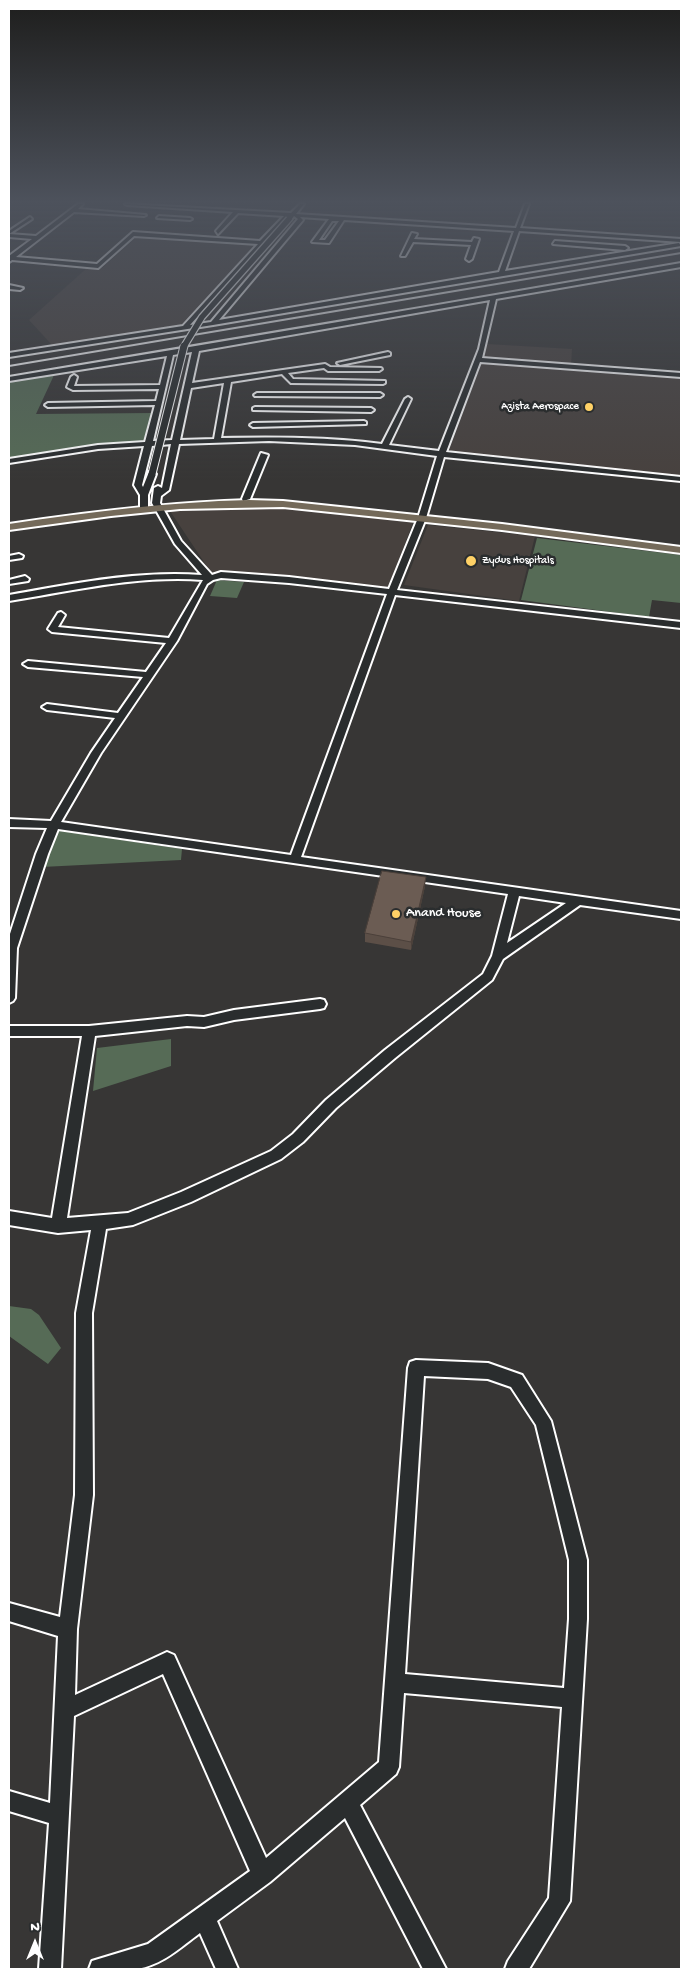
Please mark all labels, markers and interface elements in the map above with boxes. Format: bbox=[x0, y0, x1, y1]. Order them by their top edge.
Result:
place label: Azista Aerospace bbox=[501, 400, 579, 414]
marker: Azista Aerospace bbox=[583, 401, 595, 413]
marker: Zydus Hospitals bbox=[464, 554, 478, 568]
place label: Zydus Hospitals bbox=[482, 554, 554, 568]
place label: Anand House bbox=[406, 906, 481, 922]
marker: Anand House bbox=[390, 908, 402, 920]
north arrow bbox=[10, 1918, 60, 1968]
text: N bbox=[30, 1919, 40, 1936]

